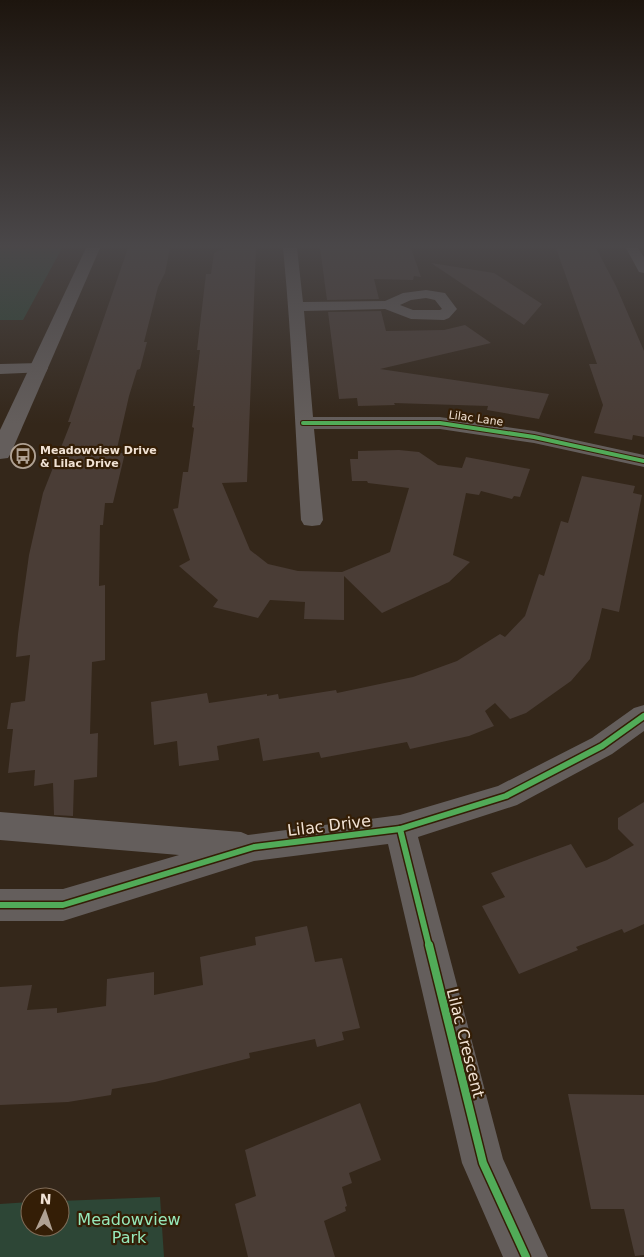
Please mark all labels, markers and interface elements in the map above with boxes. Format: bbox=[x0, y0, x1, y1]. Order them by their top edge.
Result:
street label: Lilac Lane bbox=[448, 408, 504, 429]
bus stop icon: Meadowview Drive & Lilac Drive bbox=[10, 443, 36, 469]
place label: Meadowview Drive & Lilac Drive bbox=[40, 444, 157, 470]
street label: Lilac Drive bbox=[286, 811, 372, 840]
street label: Lilac Crescent bbox=[443, 986, 488, 1100]
north arrow bbox=[20, 1187, 70, 1237]
text: N bbox=[39, 1191, 52, 1207]
park label: Meadowview Park bbox=[77, 1210, 181, 1247]

